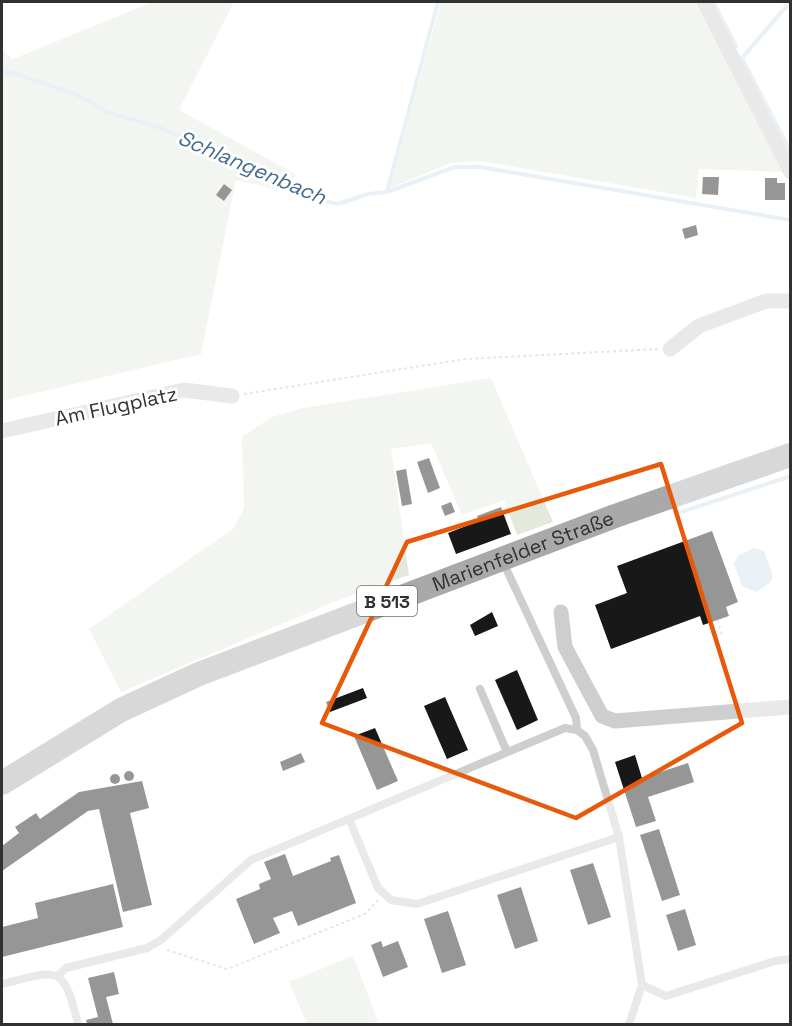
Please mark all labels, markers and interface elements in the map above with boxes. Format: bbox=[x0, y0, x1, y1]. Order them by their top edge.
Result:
water label: Schlangenbach bbox=[174, 124, 331, 211]
street label: Am Flugplatz bbox=[53, 380, 179, 432]
street label: Marienfelder Straße bbox=[428, 505, 617, 597]
road number: B 513 bbox=[357, 586, 417, 616]

